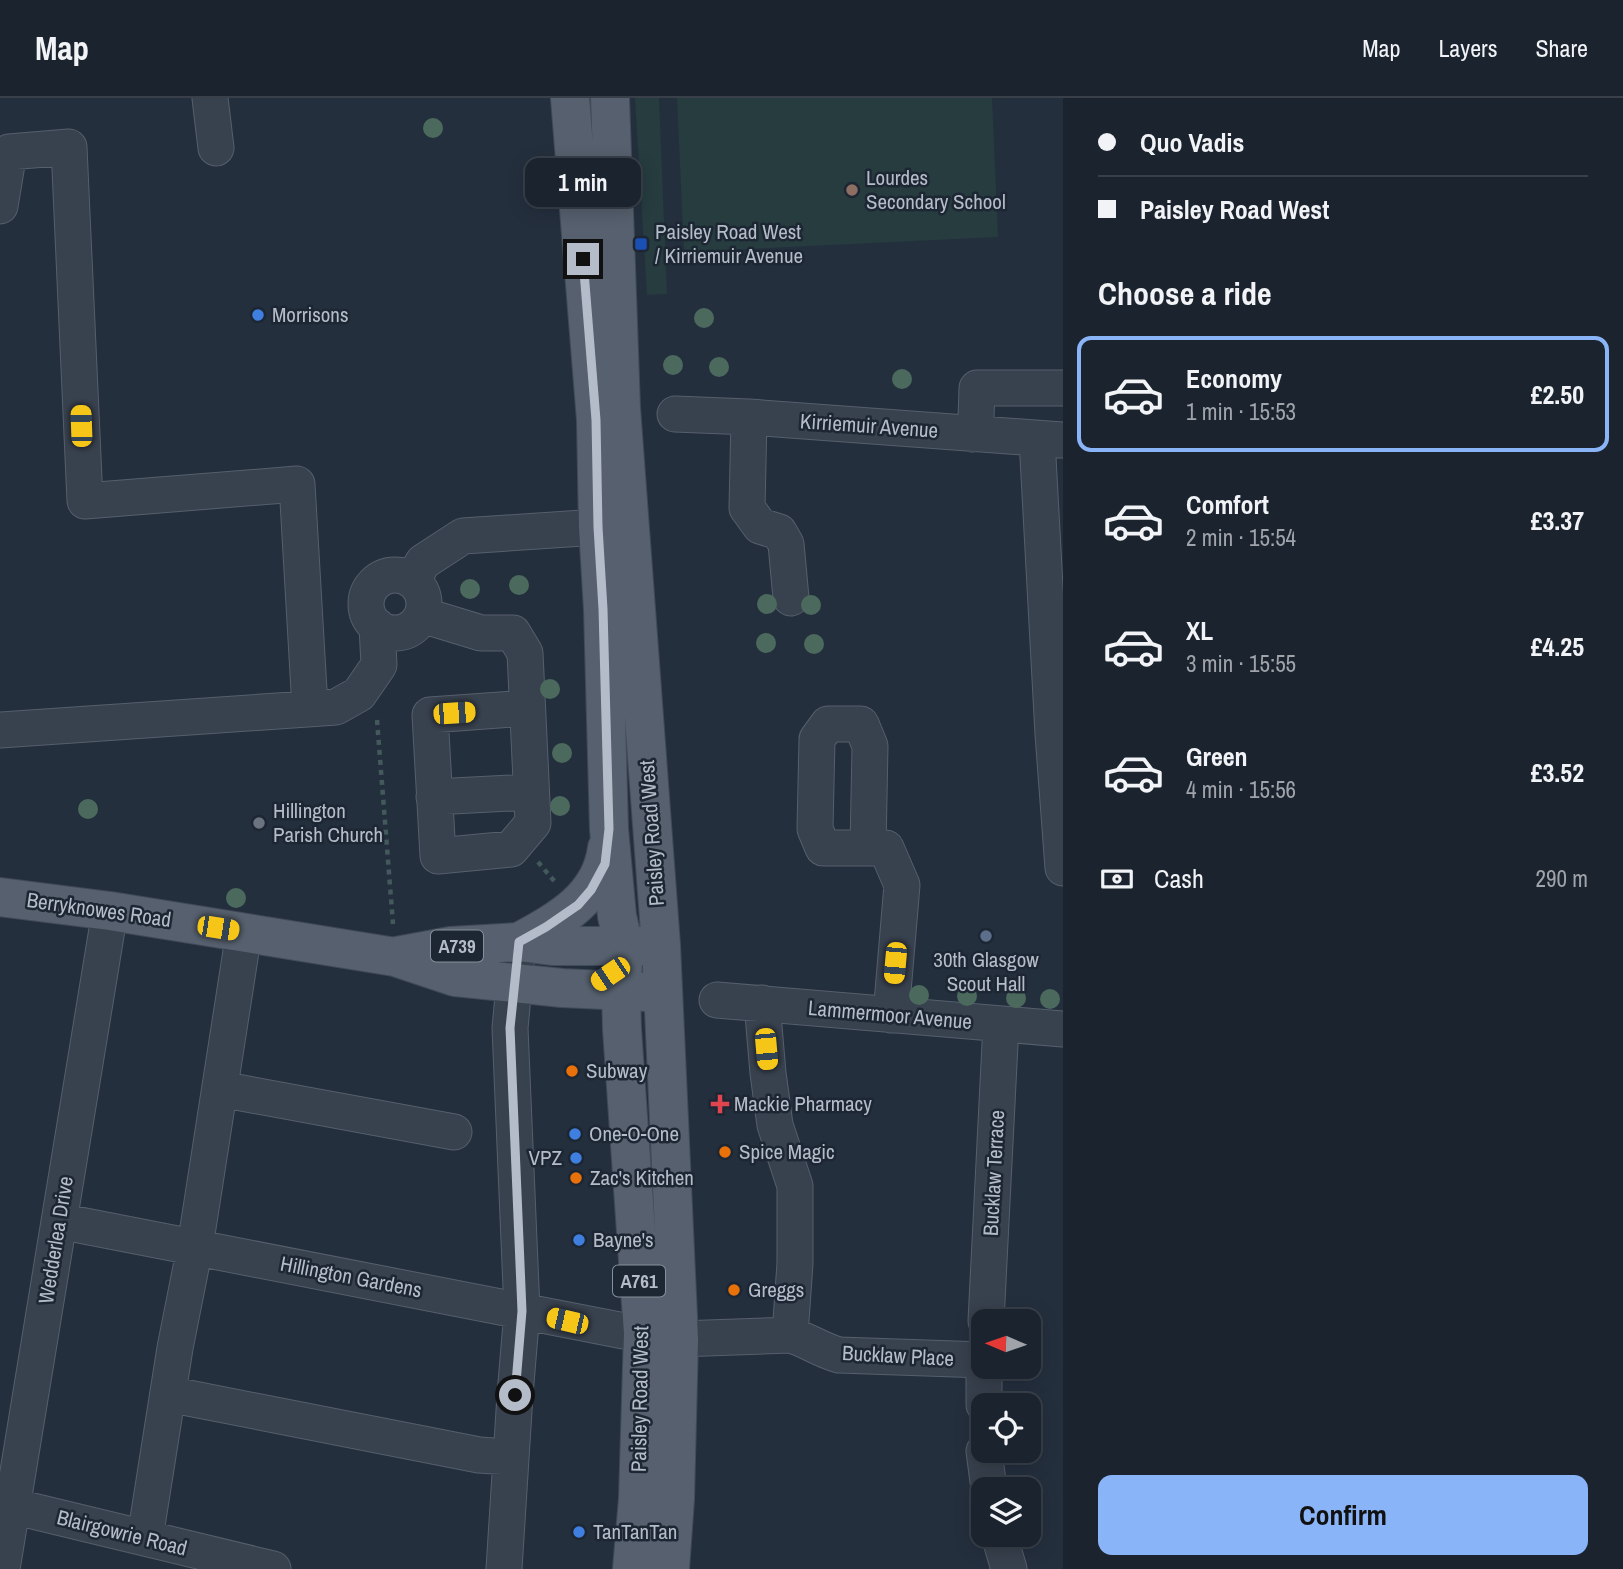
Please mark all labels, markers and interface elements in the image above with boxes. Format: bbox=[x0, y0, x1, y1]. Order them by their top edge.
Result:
text: Map bbox=[35, 26, 89, 70]
text: Map bbox=[1362, 32, 1400, 64]
text: Layers bbox=[1438, 32, 1497, 64]
text: Share bbox=[1535, 32, 1588, 64]
text: Quo Vadis bbox=[1140, 125, 1244, 160]
callout: 1 min bbox=[525, 158, 641, 206]
place label: Lourdes Secondary School bbox=[866, 163, 1006, 216]
text: 1 min bbox=[558, 167, 608, 198]
marker: Lourdes Secondary School bbox=[844, 182, 860, 198]
text: Paisley Road West bbox=[1140, 192, 1329, 227]
place label: Paisley Road West / Kirriemuir Avenue bbox=[655, 217, 803, 270]
marker: Paisley Road West / Kirriemuir Avenue bbox=[633, 236, 649, 252]
route end bbox=[567, 243, 599, 275]
text: Choose a ride bbox=[1098, 272, 1272, 315]
place label: Morrisons bbox=[272, 300, 349, 329]
marker: Morrisons bbox=[250, 307, 266, 323]
text: Economy bbox=[1186, 361, 1282, 396]
icon: car bbox=[1102, 363, 1165, 426]
text: £2.50 bbox=[1531, 377, 1584, 412]
text: 1 min · 15:53 bbox=[1186, 396, 1296, 427]
car bbox=[70, 405, 93, 447]
street label: Kirriemuir Avenue bbox=[799, 406, 939, 445]
text: Comfort bbox=[1186, 487, 1269, 522]
icon: car bbox=[1102, 489, 1165, 552]
text: £3.37 bbox=[1531, 503, 1584, 538]
text: 2 min · 15:54 bbox=[1186, 522, 1296, 553]
text: XL bbox=[1186, 613, 1213, 648]
icon: car bbox=[1102, 615, 1165, 678]
text: £4.25 bbox=[1531, 629, 1584, 664]
text: 3 min · 15:55 bbox=[1186, 648, 1296, 679]
car bbox=[433, 701, 476, 725]
text: Green bbox=[1186, 739, 1248, 774]
icon: car bbox=[1102, 741, 1165, 804]
text: £3.52 bbox=[1531, 755, 1584, 790]
street label: Paisley Road West bbox=[632, 759, 671, 907]
text: 4 min · 15:56 bbox=[1186, 774, 1296, 805]
place label: Hillington Parish Church bbox=[273, 796, 383, 849]
marker: Hillington Parish Church bbox=[251, 815, 267, 831]
icon: cash bbox=[1098, 860, 1136, 898]
text: Cash bbox=[1154, 861, 1204, 896]
text: 290 m bbox=[1536, 863, 1588, 894]
street label: Berryknowes Road bbox=[25, 885, 173, 934]
car bbox=[196, 914, 241, 942]
marker: 30th Glasgow Scout Hall bbox=[978, 928, 994, 944]
road number: A739 bbox=[431, 930, 483, 961]
car bbox=[883, 941, 908, 985]
place label: 30th Glasgow Scout Hall bbox=[933, 945, 1039, 998]
car bbox=[587, 954, 634, 994]
street label: Lammermoor Avenue bbox=[807, 993, 973, 1036]
car bbox=[754, 1027, 779, 1071]
place label: Subway bbox=[586, 1056, 648, 1085]
marker: Subway bbox=[564, 1063, 580, 1079]
place label: Mackie Pharmacy bbox=[734, 1089, 872, 1118]
marker: Mackie Pharmacy bbox=[712, 1096, 728, 1112]
street label: Bucklaw Terrace bbox=[976, 1109, 1011, 1237]
place label: One-O-One bbox=[589, 1119, 679, 1148]
marker: One-O-One bbox=[567, 1126, 583, 1142]
place label: Spice Magic bbox=[739, 1137, 835, 1166]
place label: VPZ bbox=[529, 1143, 562, 1172]
marker: Spice Magic bbox=[717, 1144, 733, 1160]
marker: VPZ bbox=[568, 1150, 584, 1166]
place label: Zac's Kitchen bbox=[590, 1163, 694, 1192]
marker: Zac's Kitchen bbox=[568, 1170, 584, 1186]
street label: Wedderlea Drive bbox=[31, 1174, 80, 1306]
place label: Bayne's bbox=[593, 1225, 654, 1254]
marker: Bayne's bbox=[571, 1232, 587, 1248]
street label: Hillington Gardens bbox=[278, 1249, 424, 1304]
road number: A761 bbox=[613, 1266, 665, 1296]
place label: Greggs bbox=[748, 1275, 804, 1304]
marker: Greggs bbox=[726, 1282, 742, 1298]
car bbox=[545, 1306, 590, 1336]
north arrow bbox=[971, 1309, 1041, 1379]
map controls bbox=[971, 1309, 1041, 1547]
street label: Paisley Road West bbox=[624, 1325, 655, 1472]
street label: Bucklaw Place bbox=[841, 1338, 955, 1373]
route start bbox=[499, 1379, 531, 1411]
button: locate bbox=[971, 1393, 1041, 1463]
button: Confirm bbox=[1098, 1475, 1588, 1555]
button: layers bbox=[971, 1477, 1041, 1547]
street label: Blairgowrie Road bbox=[54, 1502, 190, 1563]
place label: TanTanTan bbox=[593, 1517, 677, 1546]
marker: TanTanTan bbox=[571, 1524, 587, 1540]

